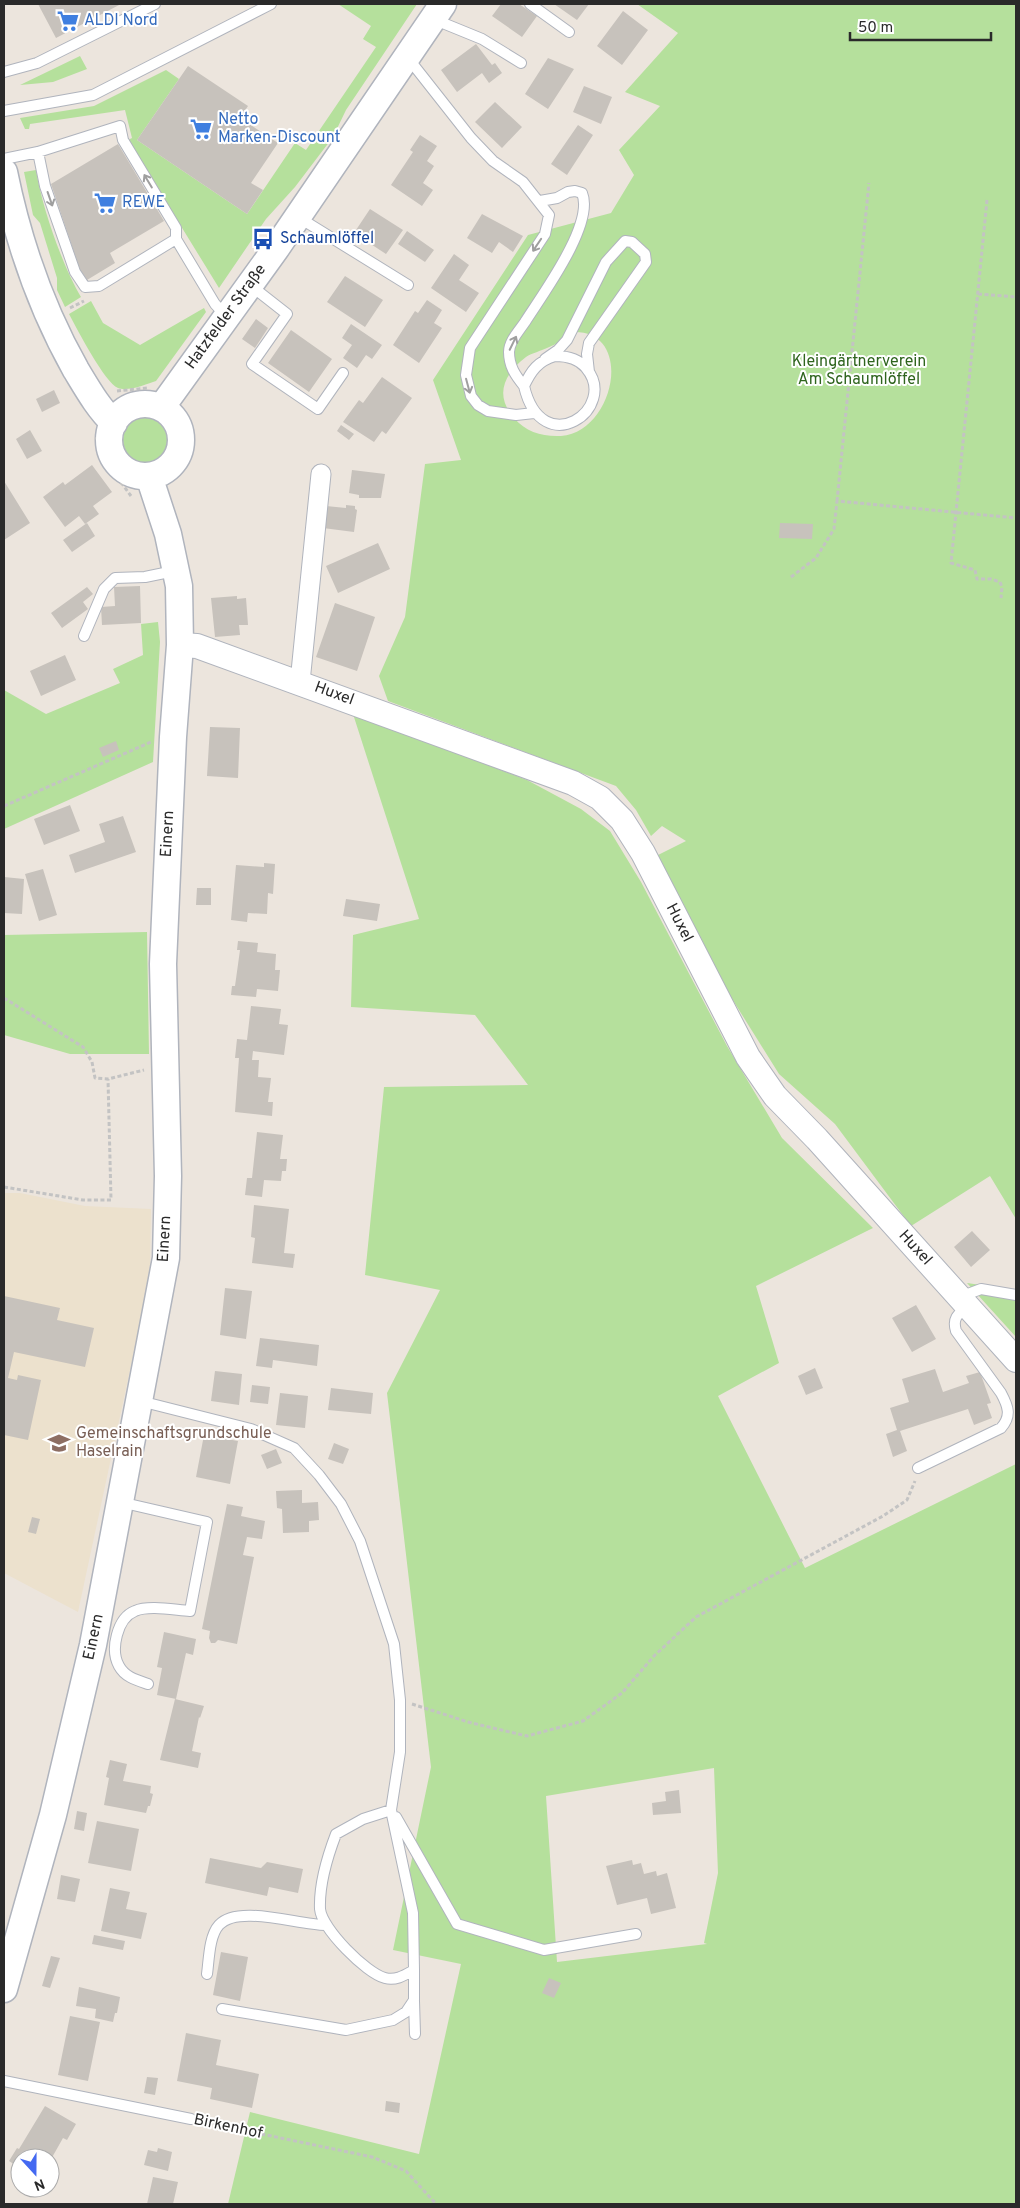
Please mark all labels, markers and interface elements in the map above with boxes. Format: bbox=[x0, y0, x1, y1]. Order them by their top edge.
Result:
supermarket icon: ALDI Nord bbox=[55, 8, 81, 34]
scale bar bbox=[850, 10, 991, 42]
place label: ALDI Nord bbox=[84, 11, 158, 31]
text: 50 m bbox=[858, 19, 893, 38]
place label: Netto Marken-Discount bbox=[218, 110, 340, 148]
supermarket icon: Netto Marken-Discount bbox=[188, 116, 214, 142]
one-way arrow bbox=[142, 174, 152, 188]
supermarket icon: REWE bbox=[92, 190, 118, 216]
one-way arrow bbox=[46, 191, 55, 207]
place label: REWE bbox=[122, 193, 165, 213]
bus stop icon: Schaumlöffel bbox=[250, 226, 276, 252]
place label: Schaumlöffel bbox=[280, 229, 374, 249]
one-way arrow bbox=[532, 237, 542, 251]
street label: Hatzfelder Straße bbox=[181, 261, 271, 373]
one-way arrow bbox=[508, 335, 518, 350]
park label: Kleingärtnerverein Am Schaumlöffel bbox=[792, 352, 926, 390]
one-way arrow bbox=[464, 378, 474, 394]
street label: Huxel bbox=[311, 678, 357, 710]
street label: Einern bbox=[157, 810, 179, 858]
street label: Huxel bbox=[661, 900, 697, 946]
street label: Einern bbox=[154, 1215, 176, 1263]
street label: Huxel bbox=[894, 1226, 936, 1270]
place label: Gemeinschaftsgrundschule Haselrain bbox=[76, 1424, 272, 1462]
school or university icon: Gemeinschaftsgrundschule Haselrain bbox=[46, 1430, 72, 1456]
street label: Einern bbox=[79, 1612, 109, 1662]
street label: Birkenhof bbox=[192, 2110, 265, 2144]
north arrow bbox=[10, 2148, 60, 2198]
text: N bbox=[31, 2174, 47, 2193]

